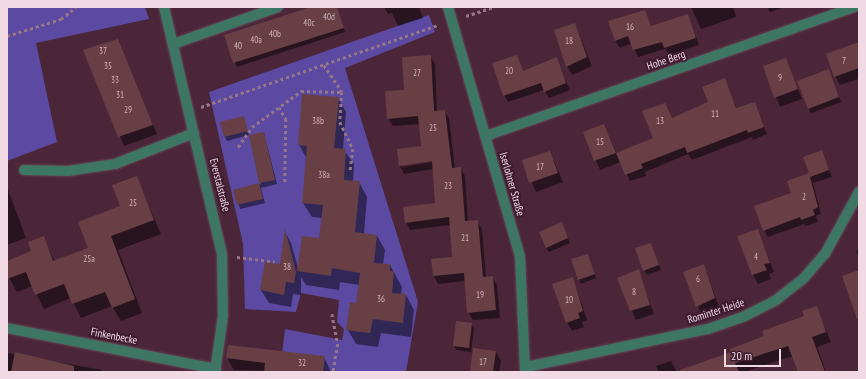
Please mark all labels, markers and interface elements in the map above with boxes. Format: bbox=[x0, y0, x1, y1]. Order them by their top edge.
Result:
house number: 40d bbox=[323, 12, 335, 22]
house number: 40c bbox=[303, 18, 315, 28]
house number: 16 bbox=[626, 22, 634, 32]
house number: 40b bbox=[269, 29, 281, 39]
house number: 40a bbox=[250, 35, 262, 45]
house number: 18 bbox=[565, 36, 573, 46]
house number: 40 bbox=[234, 41, 242, 51]
house number: 37 bbox=[99, 46, 107, 56]
street label: Hohe Berg bbox=[645, 47, 687, 73]
house number: 7 bbox=[842, 56, 846, 66]
house number: 35 bbox=[104, 61, 112, 71]
house number: 20 bbox=[505, 66, 513, 76]
house number: 27 bbox=[413, 68, 421, 78]
house number: 9 bbox=[778, 73, 782, 83]
house number: 33 bbox=[111, 75, 119, 85]
house number: 31 bbox=[116, 90, 124, 100]
house number: 29 bbox=[124, 105, 132, 115]
house number: 11 bbox=[711, 109, 719, 119]
house number: 38b bbox=[312, 116, 324, 126]
house number: 13 bbox=[656, 116, 664, 126]
house number: 25 bbox=[429, 123, 437, 133]
house number: 15 bbox=[596, 137, 604, 147]
street label: Iserlohner Straße bbox=[497, 151, 527, 217]
street label: Everstalstraße bbox=[207, 157, 233, 213]
house number: 17 bbox=[536, 162, 544, 172]
house number: 38a bbox=[318, 170, 330, 180]
house number: 23 bbox=[444, 181, 452, 191]
house number: 2 bbox=[802, 192, 806, 202]
house number: 25 bbox=[129, 198, 137, 208]
house number: 21 bbox=[461, 233, 469, 243]
house number: 4 bbox=[754, 252, 758, 262]
house number: 25a bbox=[83, 254, 95, 264]
house number: 38 bbox=[283, 262, 291, 272]
house number: 6 bbox=[696, 274, 700, 284]
house number: 8 bbox=[632, 287, 636, 297]
house number: 19 bbox=[476, 290, 484, 300]
house number: 36 bbox=[377, 294, 385, 304]
house number: 10 bbox=[565, 295, 573, 305]
street label: Rominter Heide bbox=[686, 296, 746, 326]
street label: Finkenbecke bbox=[90, 325, 138, 347]
scale bar bbox=[726, 341, 783, 367]
text: 20 m bbox=[731, 348, 752, 363]
house number: 17 bbox=[479, 357, 487, 367]
house number: 32 bbox=[298, 358, 306, 368]

